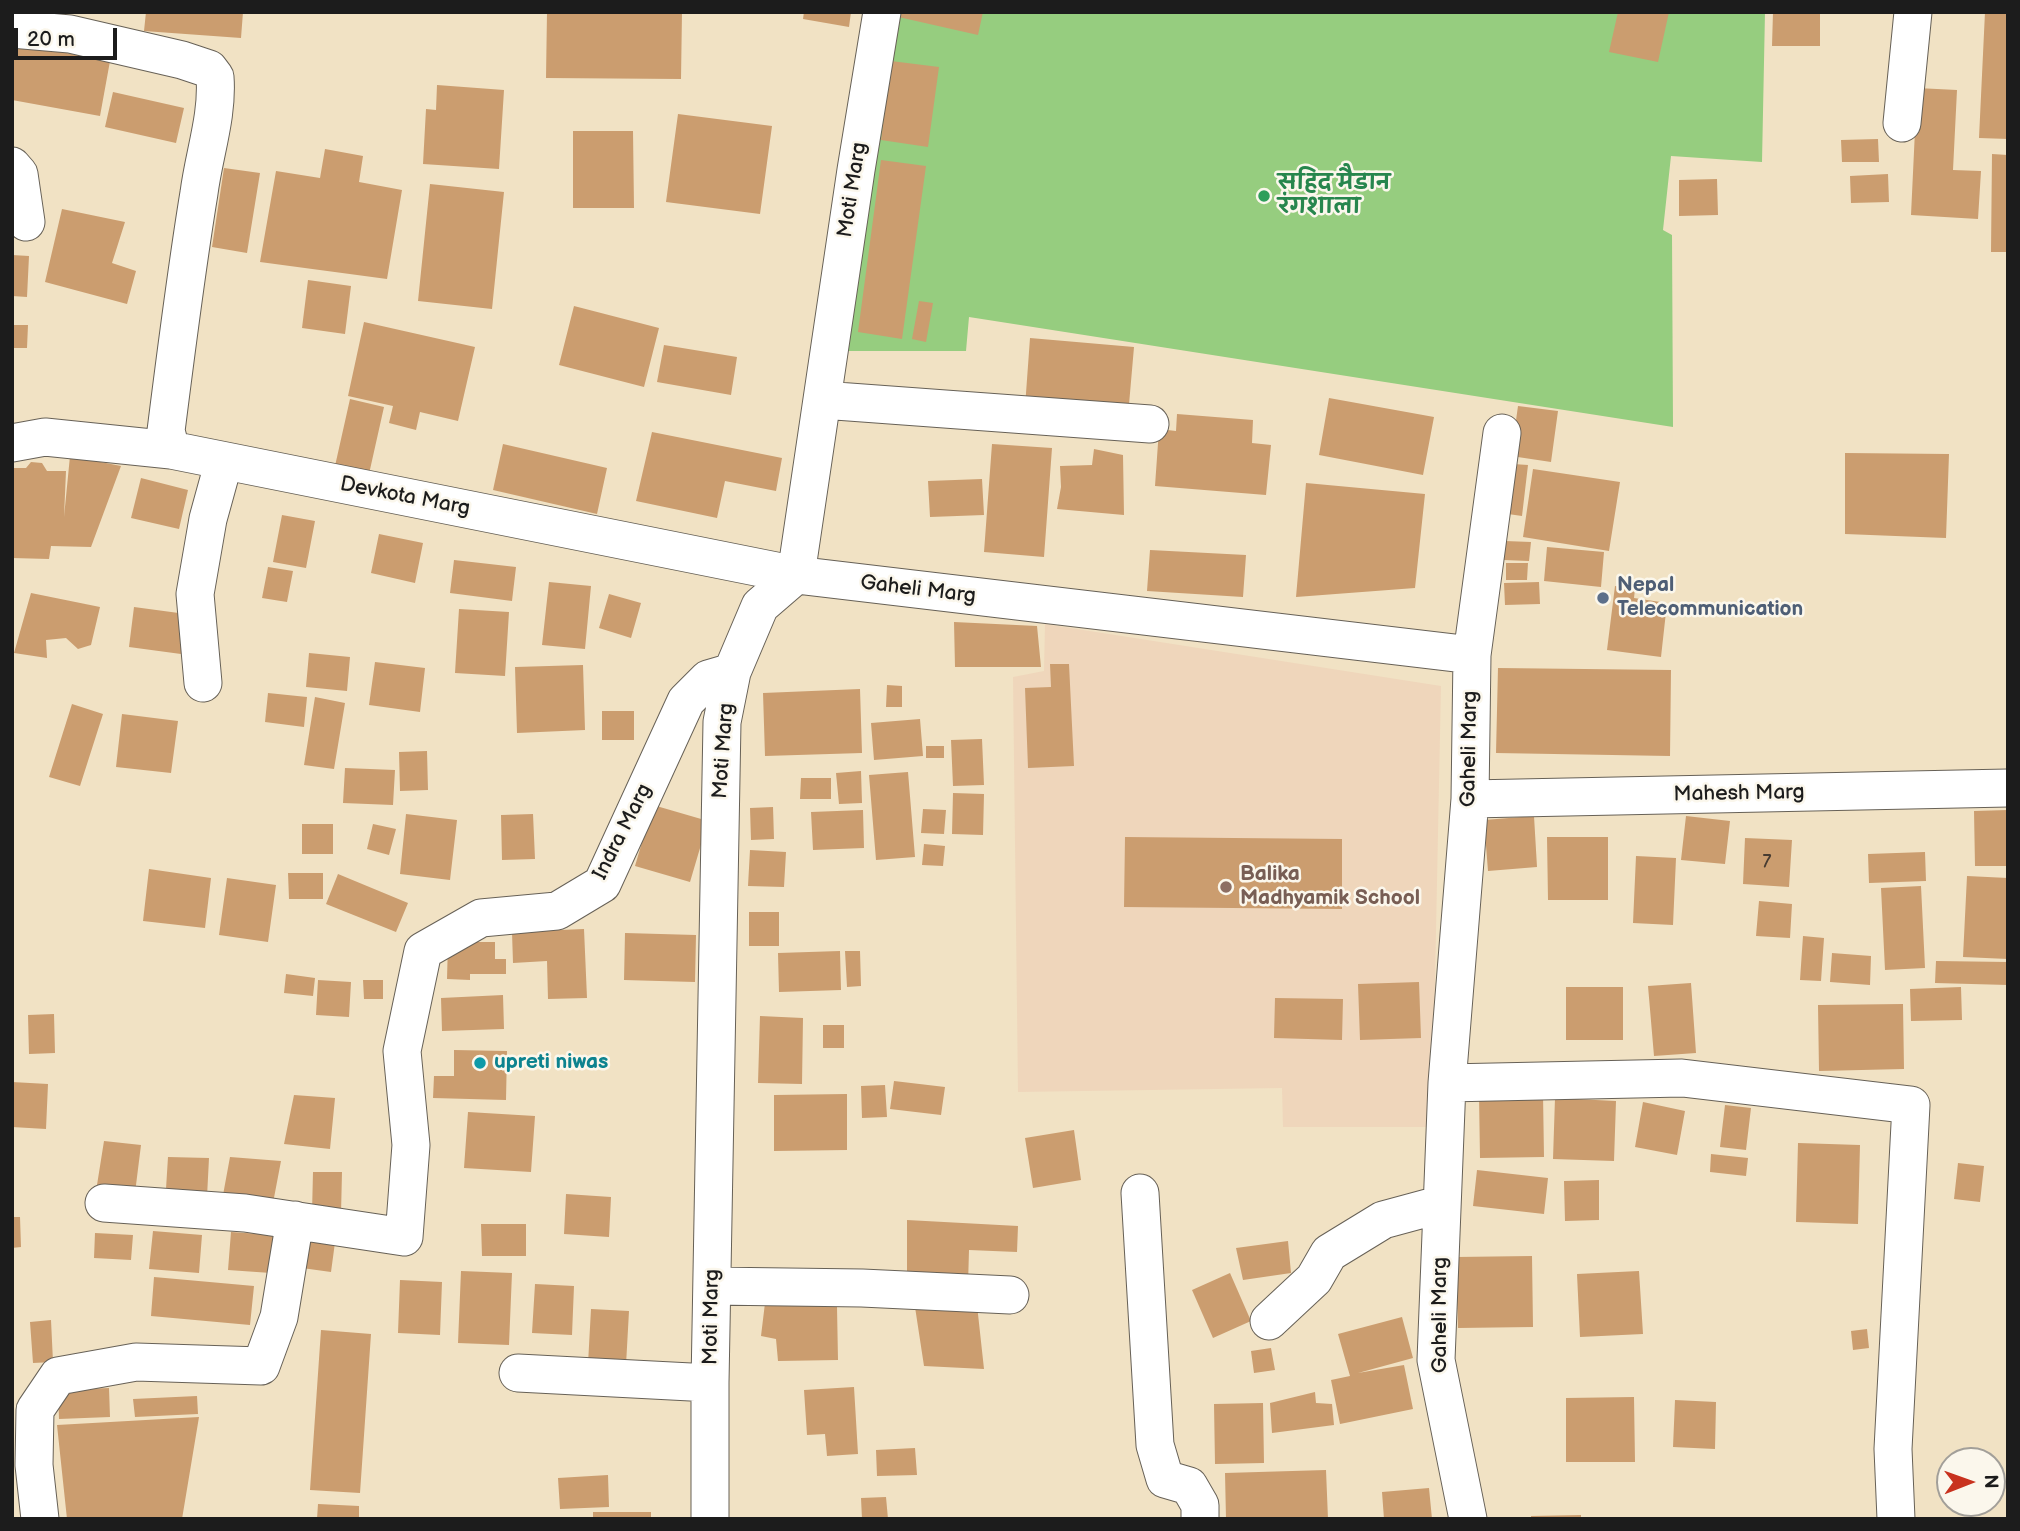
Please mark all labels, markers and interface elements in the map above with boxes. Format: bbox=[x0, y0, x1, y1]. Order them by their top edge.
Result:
scale bar bbox=[18, 14, 121, 58]
text: 20 m bbox=[27, 27, 75, 52]
street label: Moti Marg bbox=[833, 141, 873, 239]
place label: सहिद मैडान रंगशाला bbox=[1278, 171, 1390, 221]
marker: सहिद मैडान रंगशाला bbox=[1256, 188, 1272, 204]
street label: Devkota Marg bbox=[338, 472, 472, 522]
street label: Gaheli Marg bbox=[859, 570, 977, 610]
place label: Nepal Telecommunication bbox=[1617, 573, 1803, 623]
marker: Nepal Telecommunication bbox=[1595, 590, 1611, 606]
street label: Gaheli Marg bbox=[1456, 691, 1484, 807]
street label: Moti Marg bbox=[708, 702, 740, 800]
street label: Indra Marg bbox=[588, 780, 658, 884]
street label: Mahesh Marg bbox=[1673, 780, 1805, 808]
house number: 7 bbox=[1763, 851, 1771, 873]
place label: Balika Madhyamik School bbox=[1240, 862, 1420, 912]
marker: Balika Madhyamik School bbox=[1218, 879, 1234, 895]
place label: upreti niwas bbox=[494, 1050, 608, 1076]
marker: upreti niwas bbox=[472, 1055, 488, 1071]
street label: Gaheli Marg bbox=[1428, 1257, 1454, 1373]
street label: Moti Marg bbox=[699, 1269, 725, 1365]
north arrow bbox=[1936, 1447, 2006, 1517]
text: N bbox=[1979, 1474, 2002, 1489]

